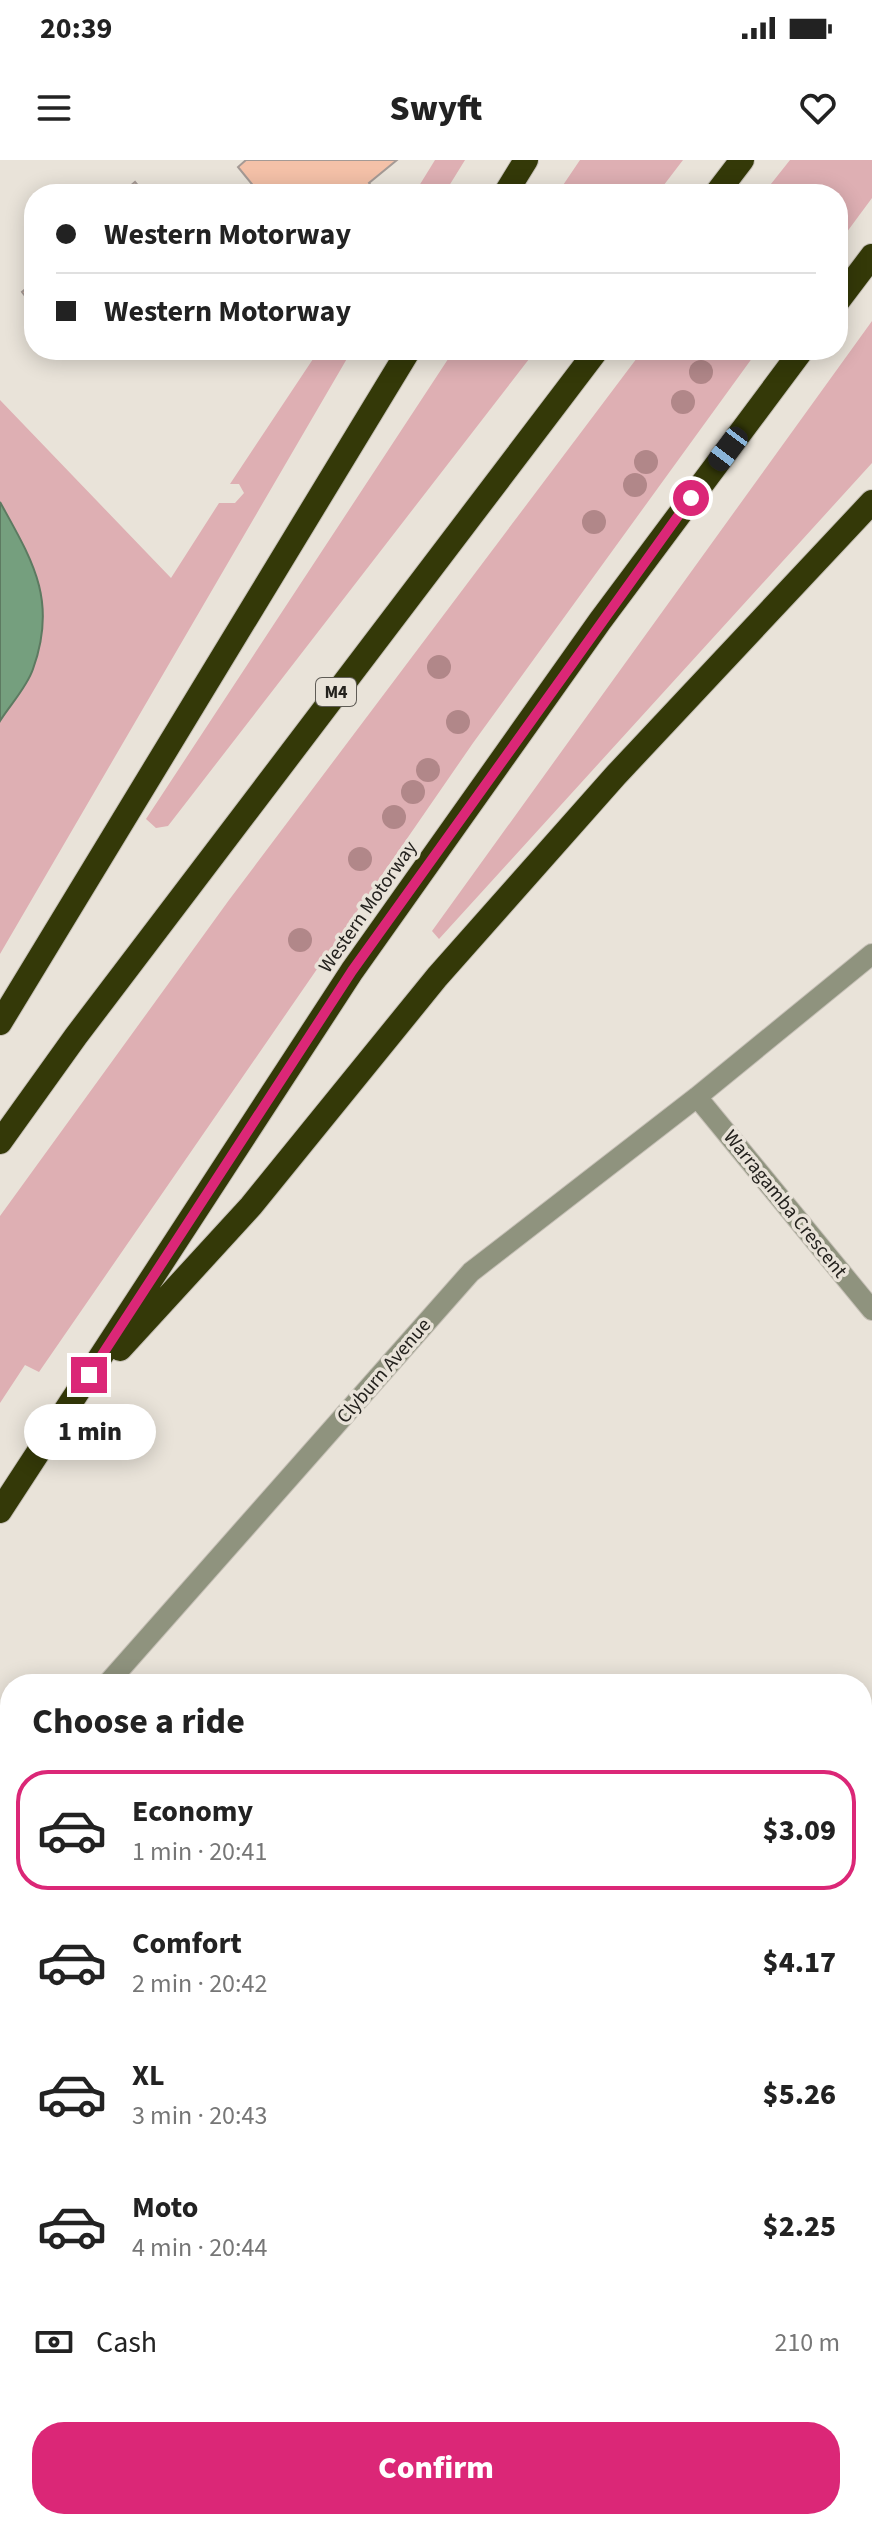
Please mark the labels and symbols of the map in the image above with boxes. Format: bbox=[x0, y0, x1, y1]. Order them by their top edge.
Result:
car bbox=[704, 423, 752, 475]
route start bbox=[673, 480, 709, 516]
road number: M4 bbox=[316, 678, 356, 706]
street label: Western Motorway bbox=[312, 835, 424, 979]
street label: Warragamba Crescent bbox=[717, 1124, 854, 1284]
street label: Clyburn Avenue bbox=[330, 1312, 438, 1430]
route end bbox=[71, 1357, 107, 1393]
callout: 1 min bbox=[23, 1403, 155, 1459]

